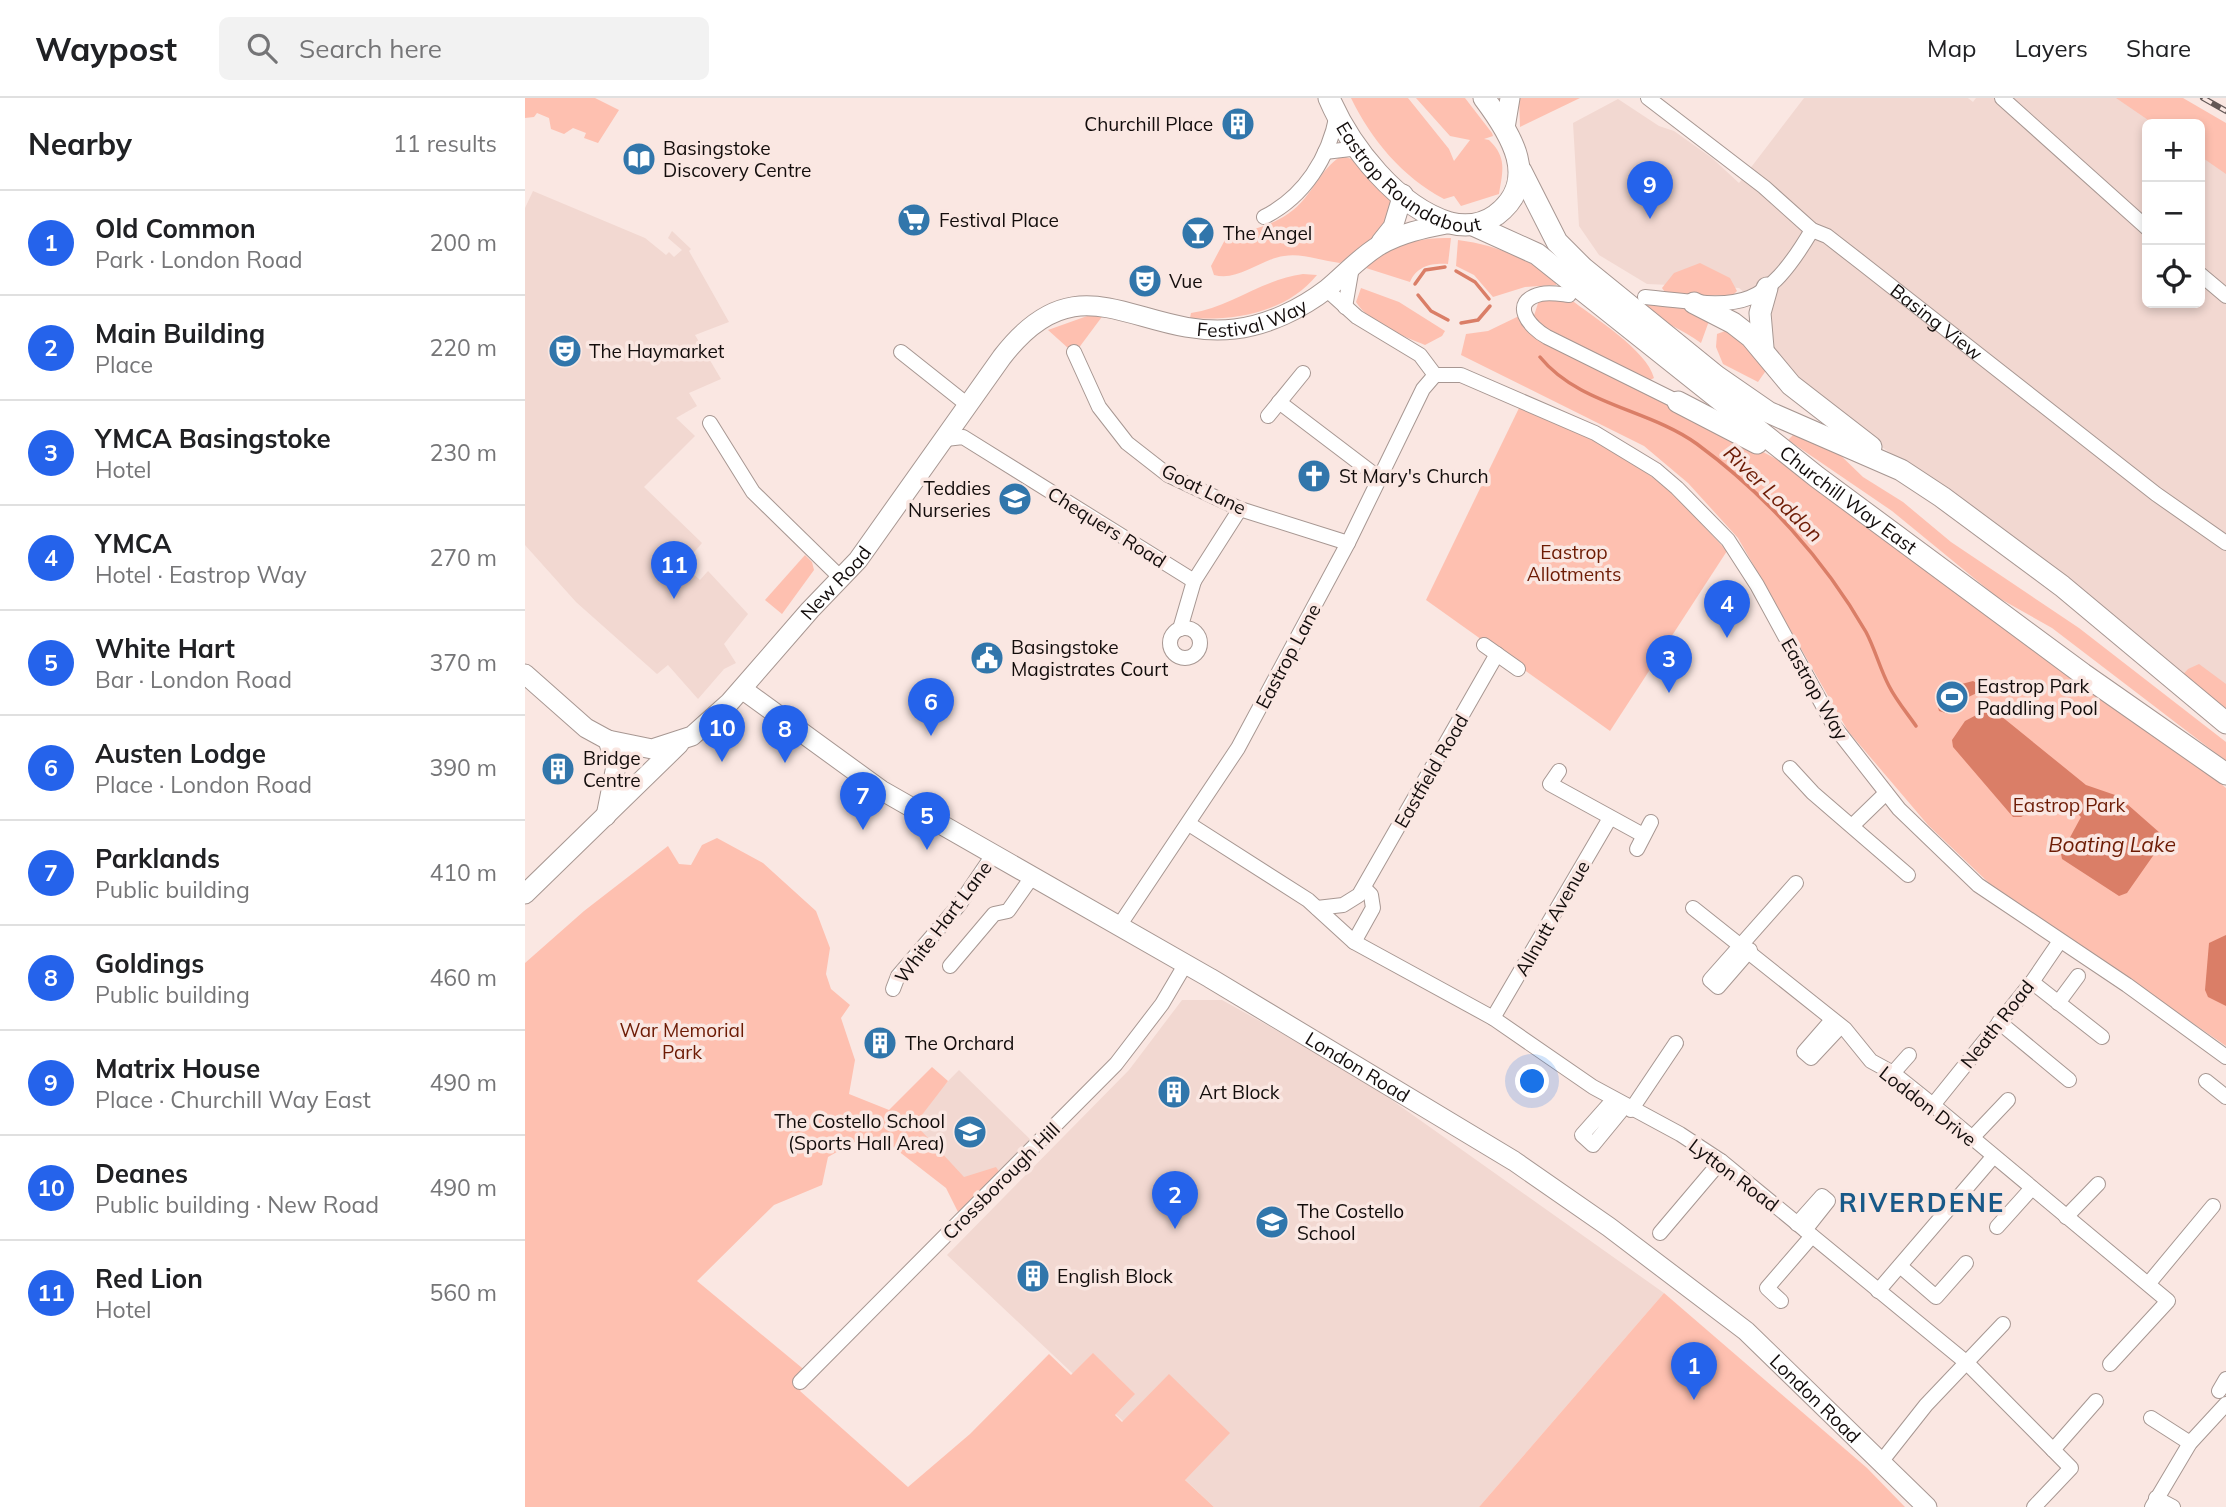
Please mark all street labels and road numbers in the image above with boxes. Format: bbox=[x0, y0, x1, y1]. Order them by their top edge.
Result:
street label: Eastrop Roundabout bbox=[1331, 117, 1484, 237]
street label: Basing View bbox=[1886, 278, 1987, 365]
street label: Festival Way bbox=[1196, 293, 1311, 342]
street label: Churchill Way East bbox=[1775, 440, 1922, 559]
street label: Goat Lane bbox=[1158, 458, 1250, 520]
street label: Chequers Road bbox=[1043, 481, 1171, 573]
street label: New Road bbox=[795, 541, 876, 624]
street label: Eastrop Lane bbox=[1250, 599, 1326, 713]
street label: Eastrop Way bbox=[1776, 634, 1854, 744]
street label: Eastfield Road bbox=[1389, 710, 1473, 832]
street label: White Hart Lane bbox=[889, 856, 997, 988]
street label: Allnutt Avenue bbox=[1509, 856, 1595, 980]
street label: Neath Road bbox=[1955, 975, 2039, 1073]
street label: London Road bbox=[1301, 1026, 1414, 1107]
street label: Loddon Drive bbox=[1875, 1061, 1981, 1151]
street label: Crossborough Hill bbox=[937, 1117, 1065, 1245]
street label: Lytton Road bbox=[1684, 1133, 1784, 1217]
street label: London Road bbox=[1765, 1349, 1866, 1448]

